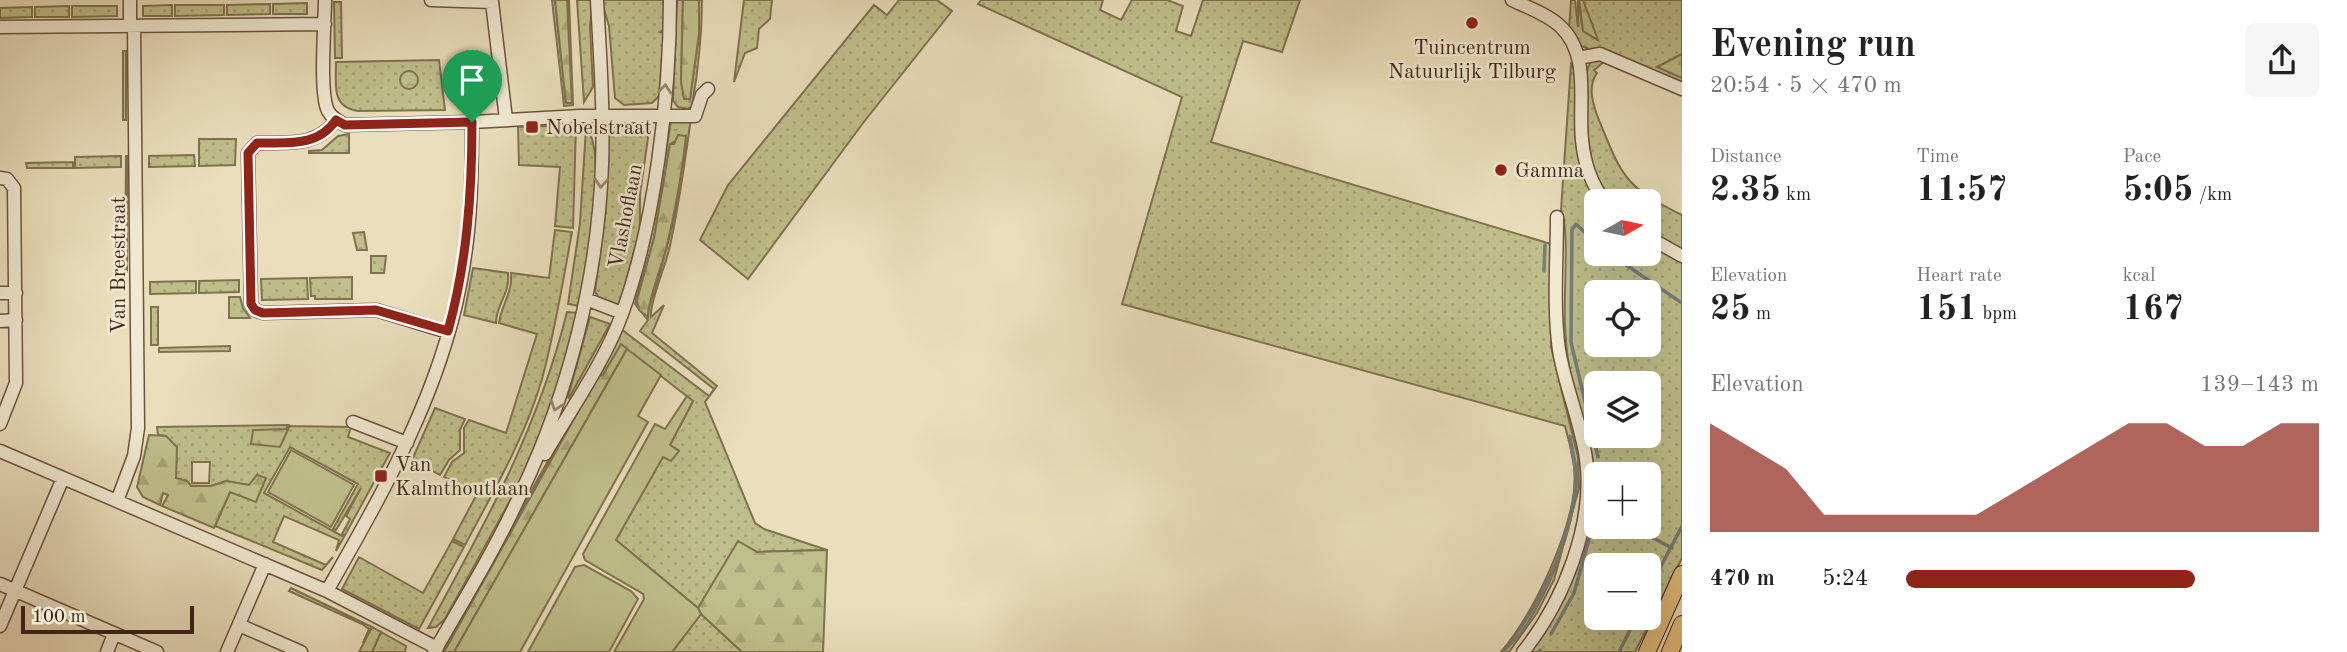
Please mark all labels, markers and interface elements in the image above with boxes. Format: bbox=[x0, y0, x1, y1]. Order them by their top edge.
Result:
marker: Tuincentrum Natuurlijk Tilburg bbox=[1464, 15, 1480, 31]
button: share bbox=[2245, 23, 2319, 97]
text: Evening run bbox=[1710, 27, 1916, 65]
place label: Tuincentrum Natuurlijk Tilburg bbox=[1388, 38, 1557, 83]
pin bbox=[442, 50, 502, 122]
icon: arrive bbox=[453, 61, 491, 99]
text: 20:54 · 5 × 470 m bbox=[1710, 74, 1902, 97]
one-way arrow bbox=[657, 83, 672, 94]
place label: Nobelstraat bbox=[546, 118, 652, 139]
marker: Nobelstraat bbox=[524, 119, 540, 135]
text: Distance bbox=[1710, 148, 1782, 167]
text: Time bbox=[1916, 148, 1959, 167]
text: Pace bbox=[2123, 148, 2161, 167]
place label: Gamma bbox=[1515, 161, 1584, 182]
street label: Vlashoflaan bbox=[606, 162, 647, 271]
marker: Gamma bbox=[1493, 162, 1509, 178]
text: 2.35 bbox=[1710, 173, 1781, 208]
text: 11:57 bbox=[1916, 173, 2007, 208]
text: 5:05 bbox=[2123, 173, 2193, 208]
one-way arrow bbox=[594, 178, 609, 189]
text: km bbox=[1781, 186, 1811, 205]
text: /km bbox=[2193, 186, 2232, 205]
north arrow bbox=[1584, 189, 1661, 266]
map controls bbox=[1584, 189, 1661, 630]
street label: Van Breestraat bbox=[109, 196, 130, 334]
text: Elevation bbox=[1710, 267, 1787, 286]
text: Heart rate bbox=[1916, 267, 2002, 286]
text: kcal bbox=[2123, 267, 2155, 286]
button: locate bbox=[1584, 280, 1661, 357]
text: 25 bbox=[1710, 292, 1751, 327]
text: 151 bbox=[1916, 292, 1977, 327]
text: 167 bbox=[2123, 292, 2184, 327]
text: m bbox=[1751, 305, 1771, 324]
text: bpm bbox=[1977, 305, 2017, 324]
button: layers bbox=[1584, 371, 1661, 448]
text: Elevation bbox=[1710, 373, 1804, 396]
text: 139–143 m bbox=[2200, 373, 2319, 396]
one-way arrow bbox=[550, 399, 564, 411]
place label: Van Kalmthoutlaan bbox=[395, 455, 529, 500]
button: + bbox=[1584, 462, 1661, 539]
marker: Van Kalmthoutlaan bbox=[373, 468, 389, 484]
button: − bbox=[1584, 553, 1661, 630]
text: 470 m bbox=[1710, 567, 1775, 590]
text: 5:24 bbox=[1822, 567, 1868, 590]
scale bar bbox=[21, 603, 194, 635]
text: 100 m bbox=[32, 608, 85, 627]

